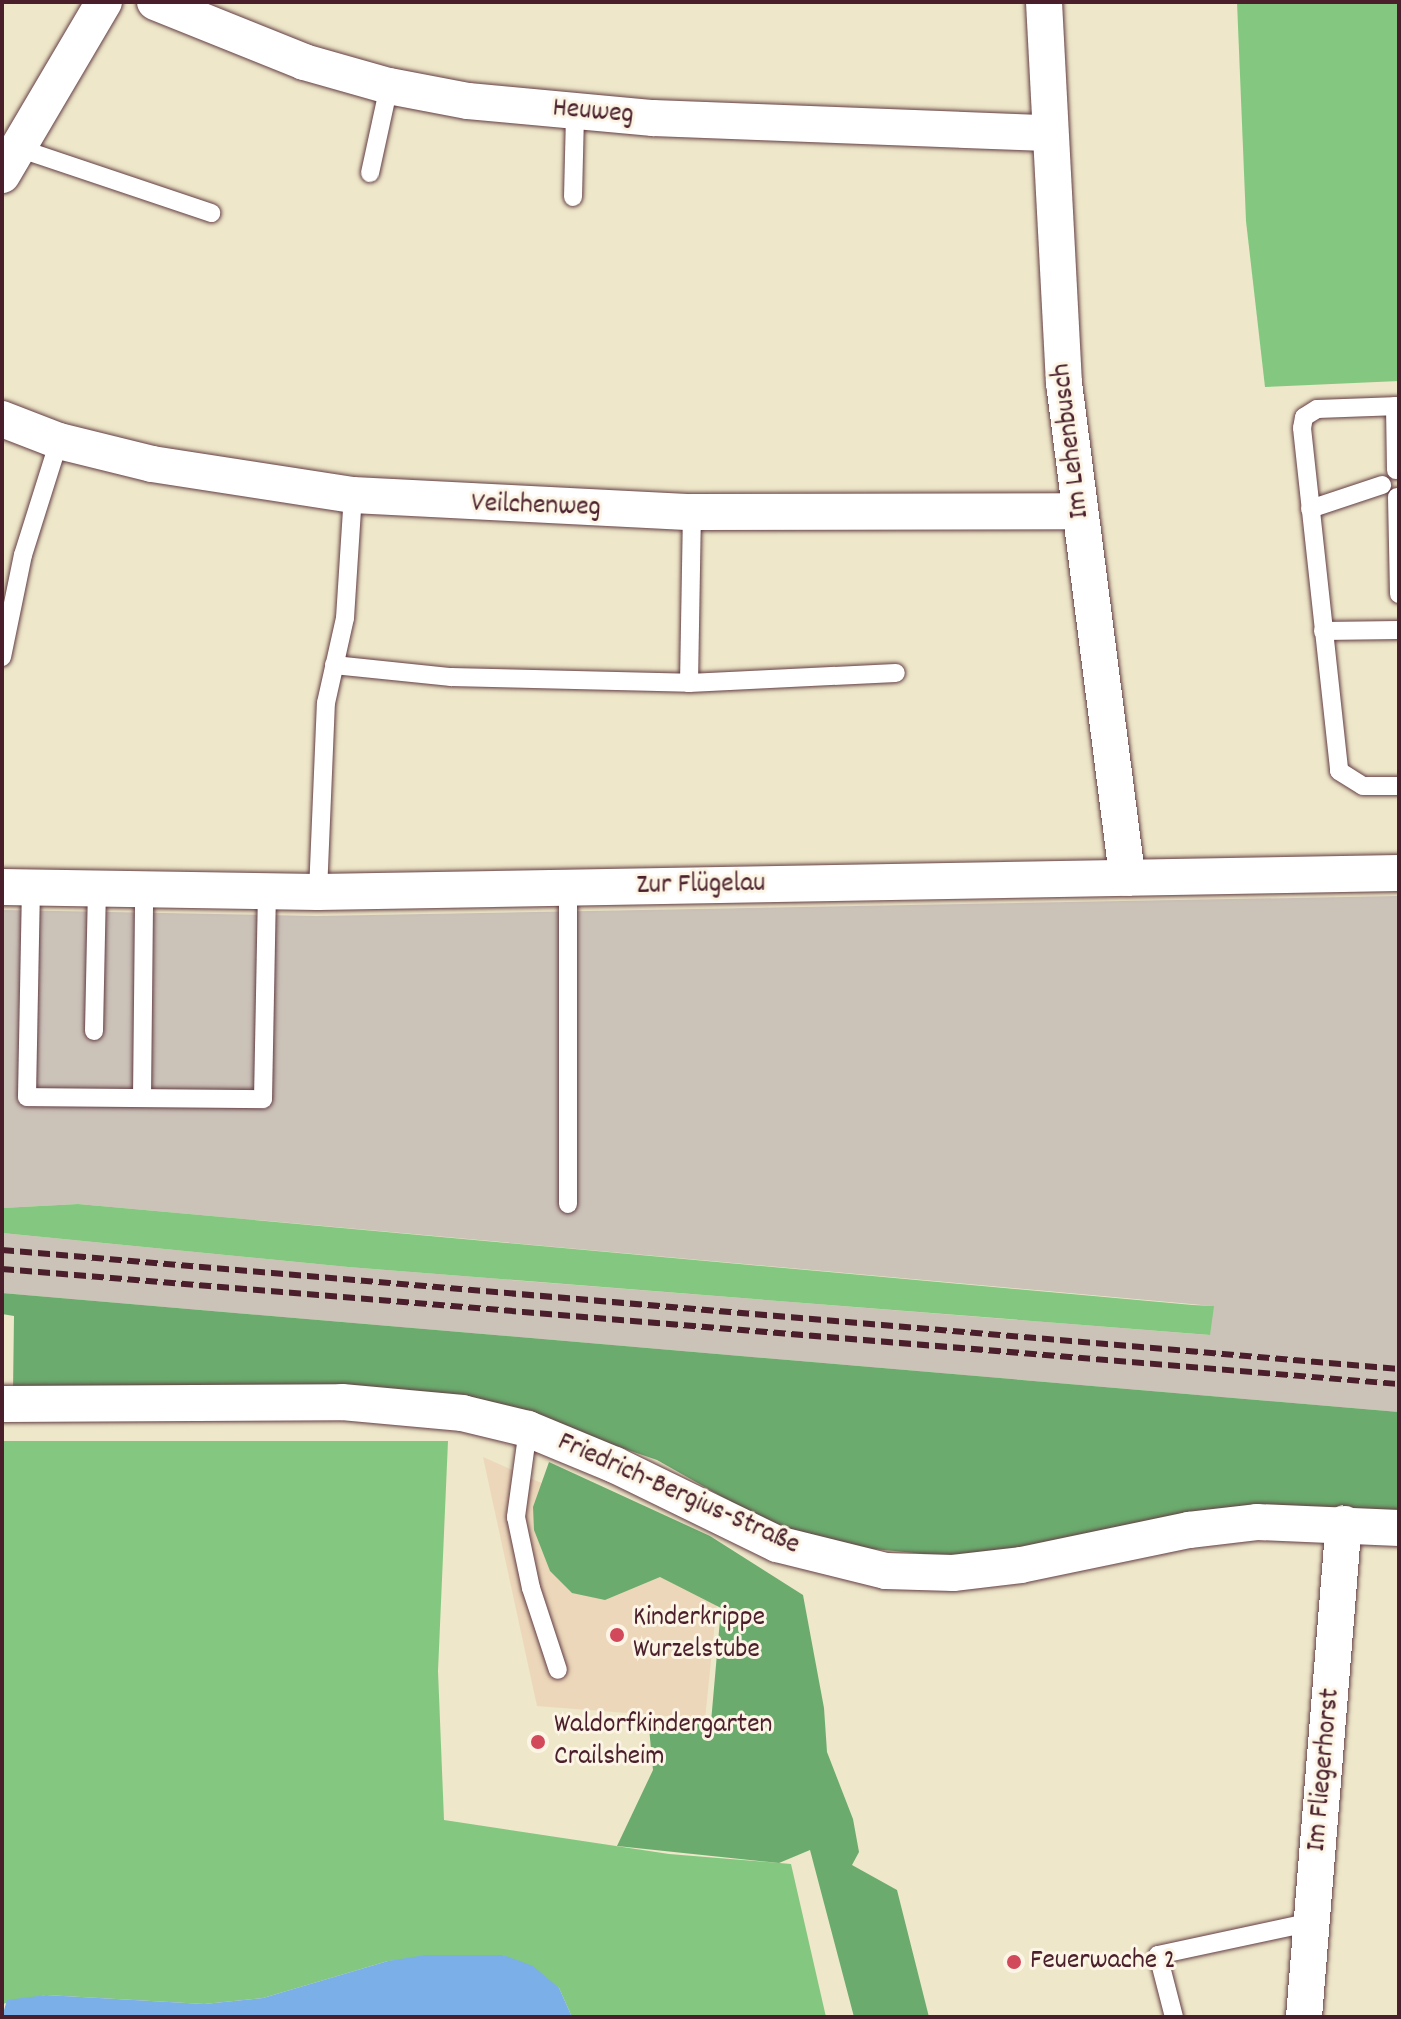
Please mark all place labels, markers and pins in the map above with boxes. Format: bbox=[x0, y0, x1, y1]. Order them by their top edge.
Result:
place label: Kinderkrippe Wurzelstube bbox=[633, 1602, 765, 1668]
marker: Kinderkrippe Wurzelstube bbox=[608, 1626, 626, 1644]
place label: Waldorfkindergarten Crailsheim bbox=[554, 1709, 772, 1775]
marker: Waldorfkindergarten Crailsheim bbox=[529, 1733, 547, 1751]
place label: Feuerwache 2 bbox=[1030, 1945, 1176, 1979]
marker: Feuerwache 2 bbox=[1005, 1953, 1023, 1971]

